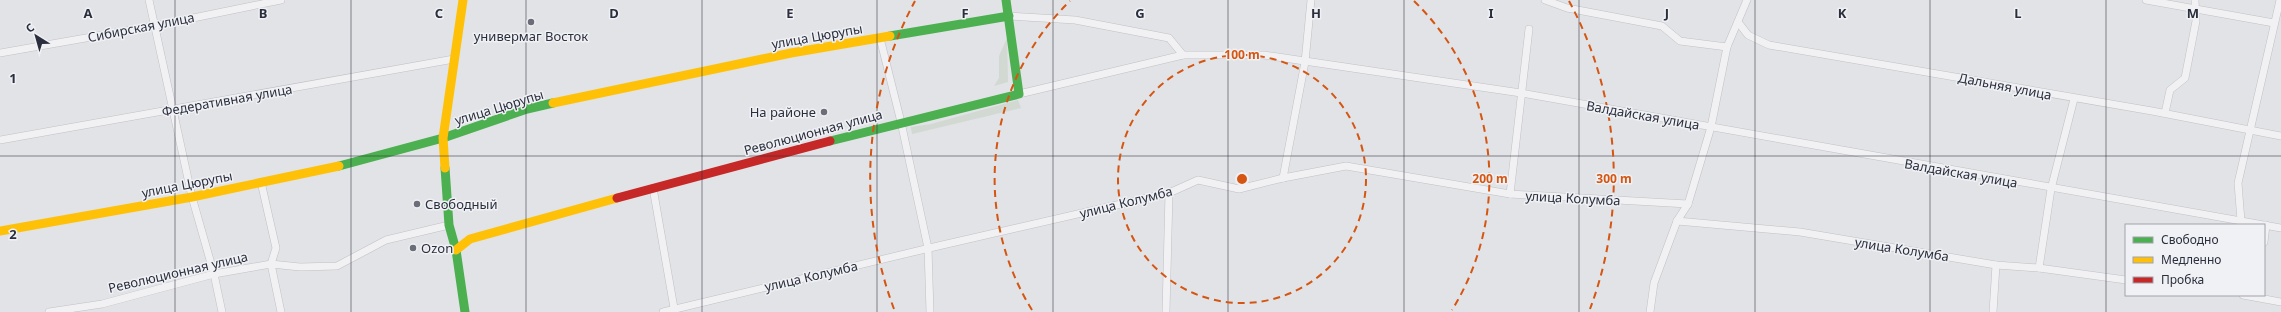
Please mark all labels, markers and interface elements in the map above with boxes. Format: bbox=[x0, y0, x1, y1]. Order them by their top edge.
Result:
text: A bbox=[84, 4, 93, 22]
text: B bbox=[259, 4, 267, 22]
text: C bbox=[435, 4, 443, 22]
text: D bbox=[609, 4, 619, 22]
text: E bbox=[786, 4, 794, 22]
text: F bbox=[961, 4, 969, 22]
text: G bbox=[1135, 4, 1145, 22]
text: H bbox=[1311, 4, 1321, 22]
text: I bbox=[1488, 4, 1494, 22]
text: J bbox=[1664, 4, 1669, 22]
text: K bbox=[1838, 4, 1847, 22]
text: L bbox=[2014, 4, 2022, 22]
text: M bbox=[2187, 4, 2199, 22]
street label: Сибирская улица bbox=[86, 8, 196, 46]
north arrow bbox=[16, 16, 56, 56]
marker: универмаг Восток bbox=[526, 17, 536, 27]
text: С bbox=[22, 19, 37, 36]
street label: улица Цюрупы bbox=[770, 19, 864, 53]
place label: универмаг Восток bbox=[474, 27, 588, 45]
text: 100 m bbox=[1224, 46, 1260, 63]
street label: Дальняя улица bbox=[1957, 68, 2053, 104]
text: 1 bbox=[9, 69, 17, 87]
street label: Федеративная улица bbox=[160, 80, 294, 120]
street label: улица Цюрупы bbox=[452, 85, 546, 129]
street label: Валдайская улица bbox=[1585, 96, 1701, 134]
place label: На районе bbox=[750, 103, 816, 121]
street label: Революционная улица bbox=[742, 105, 884, 159]
marker: На районе bbox=[819, 107, 829, 117]
street label: Валдайская улица bbox=[1903, 154, 2019, 192]
street label: улица Цюрупы bbox=[140, 166, 234, 202]
text: 200 m bbox=[1472, 170, 1508, 187]
text: 300 m bbox=[1596, 170, 1632, 187]
centre of rings bbox=[1235, 172, 1249, 186]
street label: улица Колумба bbox=[1078, 182, 1174, 222]
street label: улица Колумба bbox=[1525, 187, 1621, 209]
place label: Свободный bbox=[425, 195, 498, 213]
marker: Свободный bbox=[412, 199, 422, 209]
legend bbox=[2125, 224, 2265, 296]
text: 2 bbox=[9, 225, 17, 243]
text: Свободно bbox=[2161, 231, 2219, 248]
street label: улица Колумба bbox=[1854, 233, 1950, 265]
place label: Ozon bbox=[421, 239, 453, 257]
marker: Ozon bbox=[408, 243, 418, 253]
street label: Революционная улица bbox=[106, 247, 250, 297]
text: Медленно bbox=[2161, 251, 2221, 268]
street label: улица Колумба bbox=[763, 257, 859, 295]
text: Пробка bbox=[2161, 271, 2204, 288]

